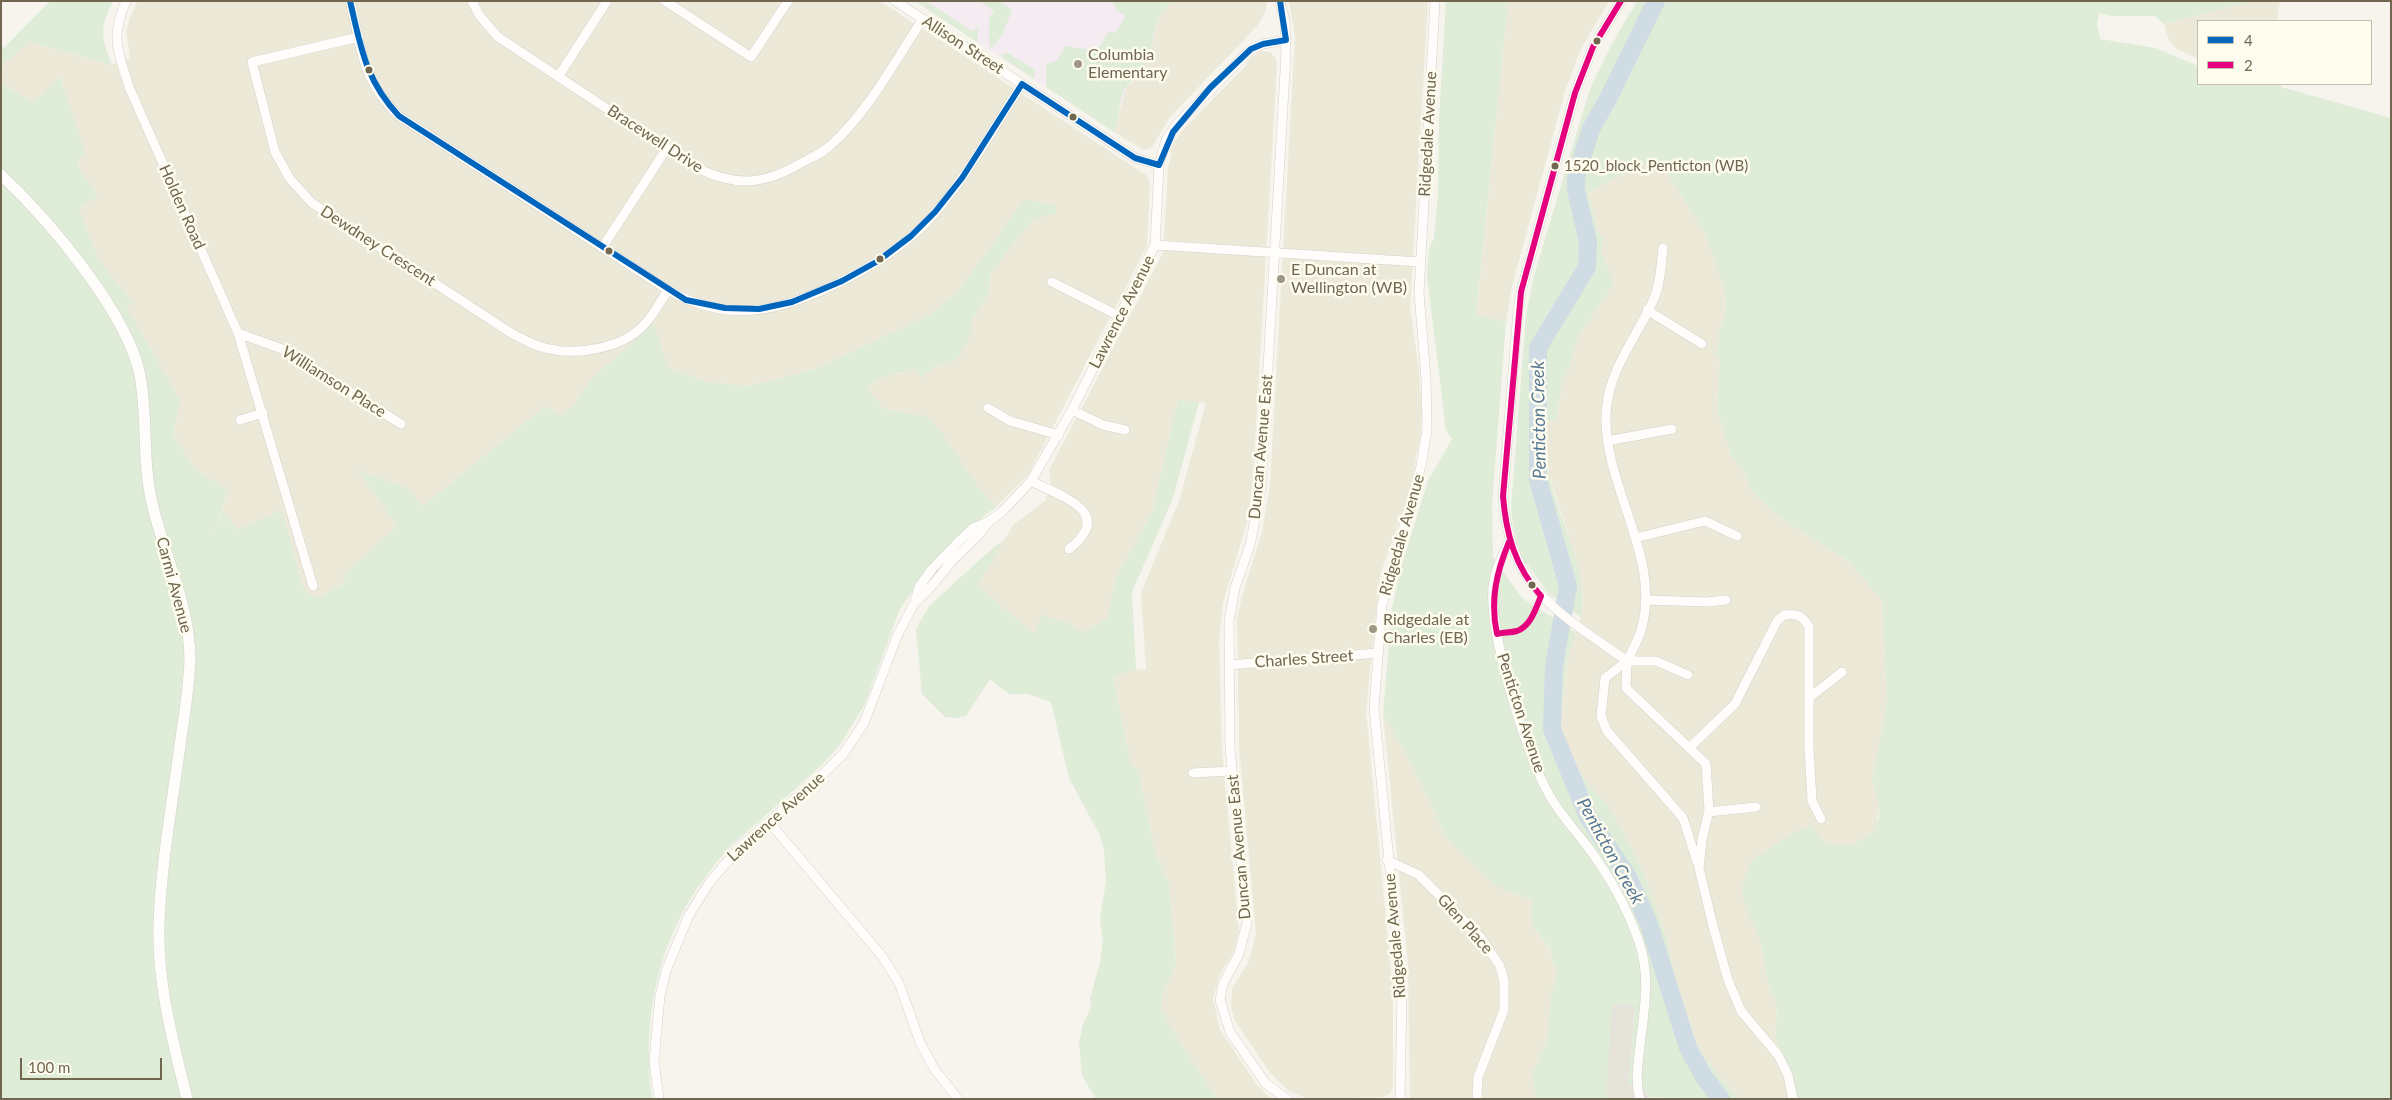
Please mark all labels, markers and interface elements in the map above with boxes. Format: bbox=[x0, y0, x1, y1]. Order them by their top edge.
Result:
street label: Allison Street bbox=[919, 12, 1007, 78]
legend bbox=[2197, 20, 2372, 85]
text: 4 bbox=[2244, 31, 2253, 49]
unlabelled marker bbox=[1592, 36, 1602, 46]
place label: Columbia Elementary bbox=[1088, 45, 1168, 83]
text: 2 bbox=[2244, 56, 2253, 74]
marker: Columbia Elementary bbox=[1072, 58, 1084, 70]
unlabelled marker bbox=[364, 65, 374, 75]
street label: Ridgedale Avenue bbox=[1415, 71, 1441, 197]
street label: Bracewell Drive bbox=[603, 101, 707, 177]
unlabelled marker bbox=[1068, 112, 1078, 122]
place label: 1520_block_Penticton (WB) bbox=[1564, 157, 1748, 175]
marker: 1520_block_Penticton (WB) bbox=[1550, 161, 1560, 171]
street label: Holden Road bbox=[155, 162, 209, 252]
street label: Dewdney Crescent bbox=[317, 202, 439, 290]
unlabelled marker bbox=[604, 246, 614, 256]
street label: Lawrence Avenue bbox=[1085, 252, 1159, 372]
unlabelled marker bbox=[875, 254, 885, 264]
place label: E Duncan at Wellington (WB) bbox=[1291, 260, 1407, 298]
marker: E Duncan at Wellington (WB) bbox=[1275, 273, 1287, 285]
street label: Williamson Place bbox=[278, 342, 390, 422]
water label: Penticton Creek bbox=[1527, 361, 1551, 479]
street label: Duncan Avenue East bbox=[1245, 374, 1277, 520]
street label: Ridgedale Avenue bbox=[1375, 472, 1429, 598]
street label: Carmi Avenue bbox=[152, 535, 196, 635]
unlabelled marker bbox=[1527, 580, 1537, 590]
place label: Ridgedale at Charles (EB) bbox=[1383, 610, 1469, 648]
marker: Ridgedale at Charles (EB) bbox=[1367, 623, 1379, 635]
street label: Charles Street bbox=[1254, 646, 1354, 672]
street label: Penticton Avenue bbox=[1493, 651, 1549, 775]
street label: Lawrence Avenue bbox=[723, 768, 829, 866]
street label: Duncan Avenue East bbox=[1223, 774, 1255, 920]
water label: Penticton Creek bbox=[1572, 794, 1648, 908]
street label: Ridgedale Avenue bbox=[1380, 873, 1410, 999]
street label: Glen Place bbox=[1433, 890, 1497, 958]
scale bar bbox=[22, 1048, 165, 1080]
text: 100 m bbox=[28, 1058, 70, 1076]

